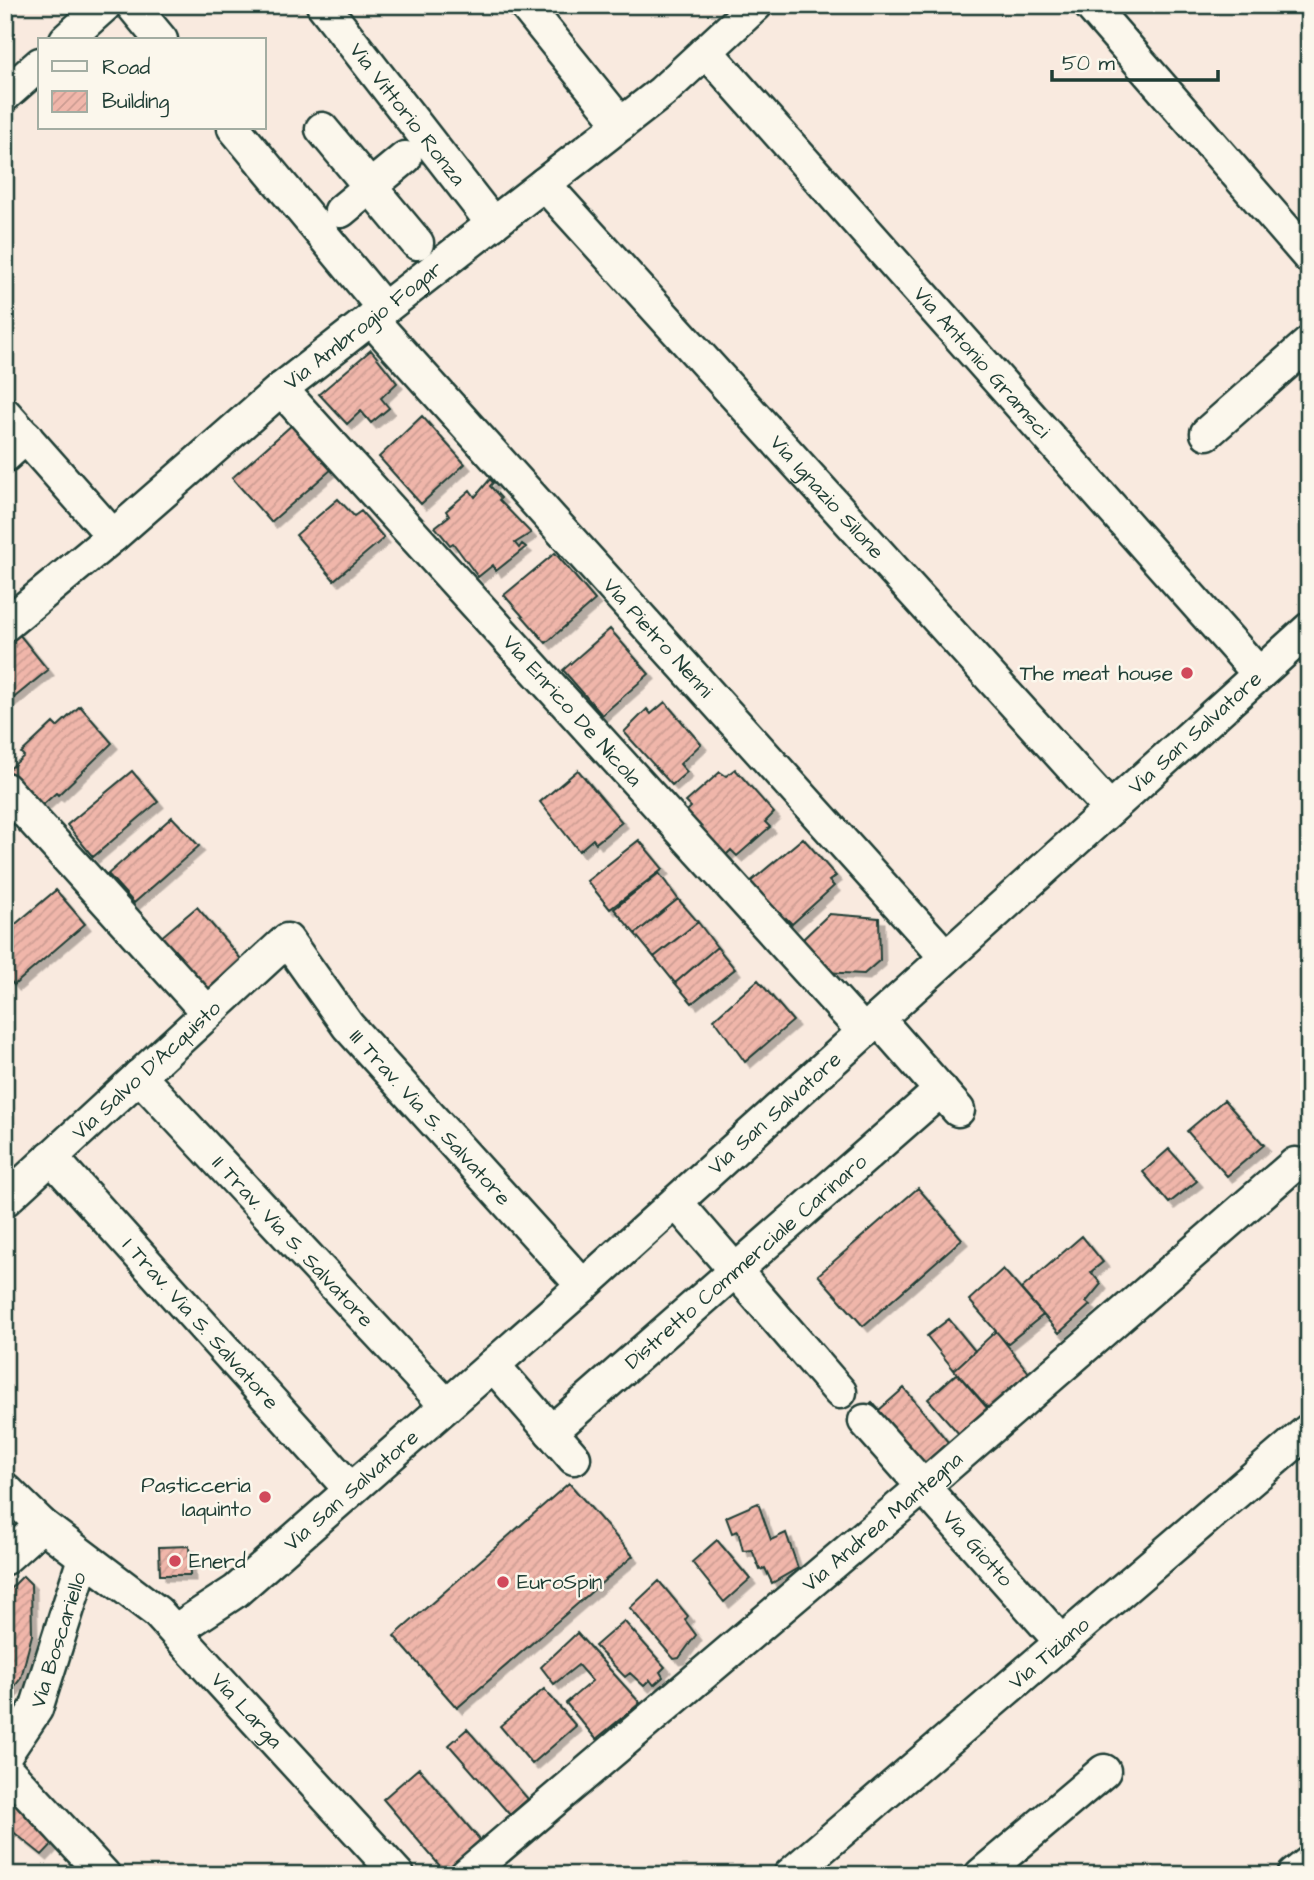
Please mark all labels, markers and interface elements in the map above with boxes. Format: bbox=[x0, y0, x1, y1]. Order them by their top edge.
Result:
street label: Via Vittorio Ronza bbox=[342, 37, 472, 192]
legend bbox=[38, 38, 266, 130]
scale bar bbox=[1052, 38, 1218, 82]
text: 50 m bbox=[1062, 49, 1116, 78]
text: Road bbox=[102, 53, 150, 82]
text: Building bbox=[102, 87, 170, 118]
street label: Via Ambrogio Fogar bbox=[278, 254, 449, 397]
street label: Via Antonio Gramsci bbox=[907, 280, 1057, 445]
street label: Via Ignazio Silone bbox=[763, 429, 891, 565]
street label: Via Pietro Nenni bbox=[596, 572, 720, 704]
street label: Via Enrico De Nicola bbox=[496, 629, 649, 793]
place label: The meat house bbox=[1020, 659, 1173, 688]
street label: Via San Salvatore bbox=[1122, 665, 1268, 801]
marker: The meat house bbox=[1179, 665, 1195, 681]
street label: Via Salvo D'Acquisto bbox=[66, 994, 228, 1146]
street label: III Trav. Via S. Salvatore bbox=[343, 1023, 517, 1212]
street label: Via San Salvatore bbox=[702, 1045, 848, 1181]
street label: Distretto Commerciale Carinaro bbox=[619, 1147, 874, 1376]
street label: II Trav. Via S. Salvatore bbox=[205, 1149, 380, 1334]
street label: I Trav. Via S. Salvatore bbox=[115, 1232, 286, 1416]
street label: Via San Salvatore bbox=[278, 1423, 425, 1558]
street label: Via Andrea Mantegna bbox=[796, 1445, 969, 1599]
place label: Pasticceria Iaquinto bbox=[141, 1471, 251, 1524]
marker: Pasticceria Iaquinto bbox=[257, 1489, 273, 1505]
street label: Via Giotto bbox=[935, 1504, 1020, 1593]
place label: Enerd bbox=[189, 1547, 246, 1576]
marker: Enerd bbox=[167, 1553, 183, 1569]
street label: Via Boscariello bbox=[23, 1568, 94, 1712]
place label: EuroSpin bbox=[517, 1568, 602, 1598]
marker: EuroSpin bbox=[495, 1574, 511, 1590]
street label: Via Tiziano bbox=[1002, 1610, 1096, 1696]
street label: Via Larga bbox=[204, 1666, 289, 1755]

